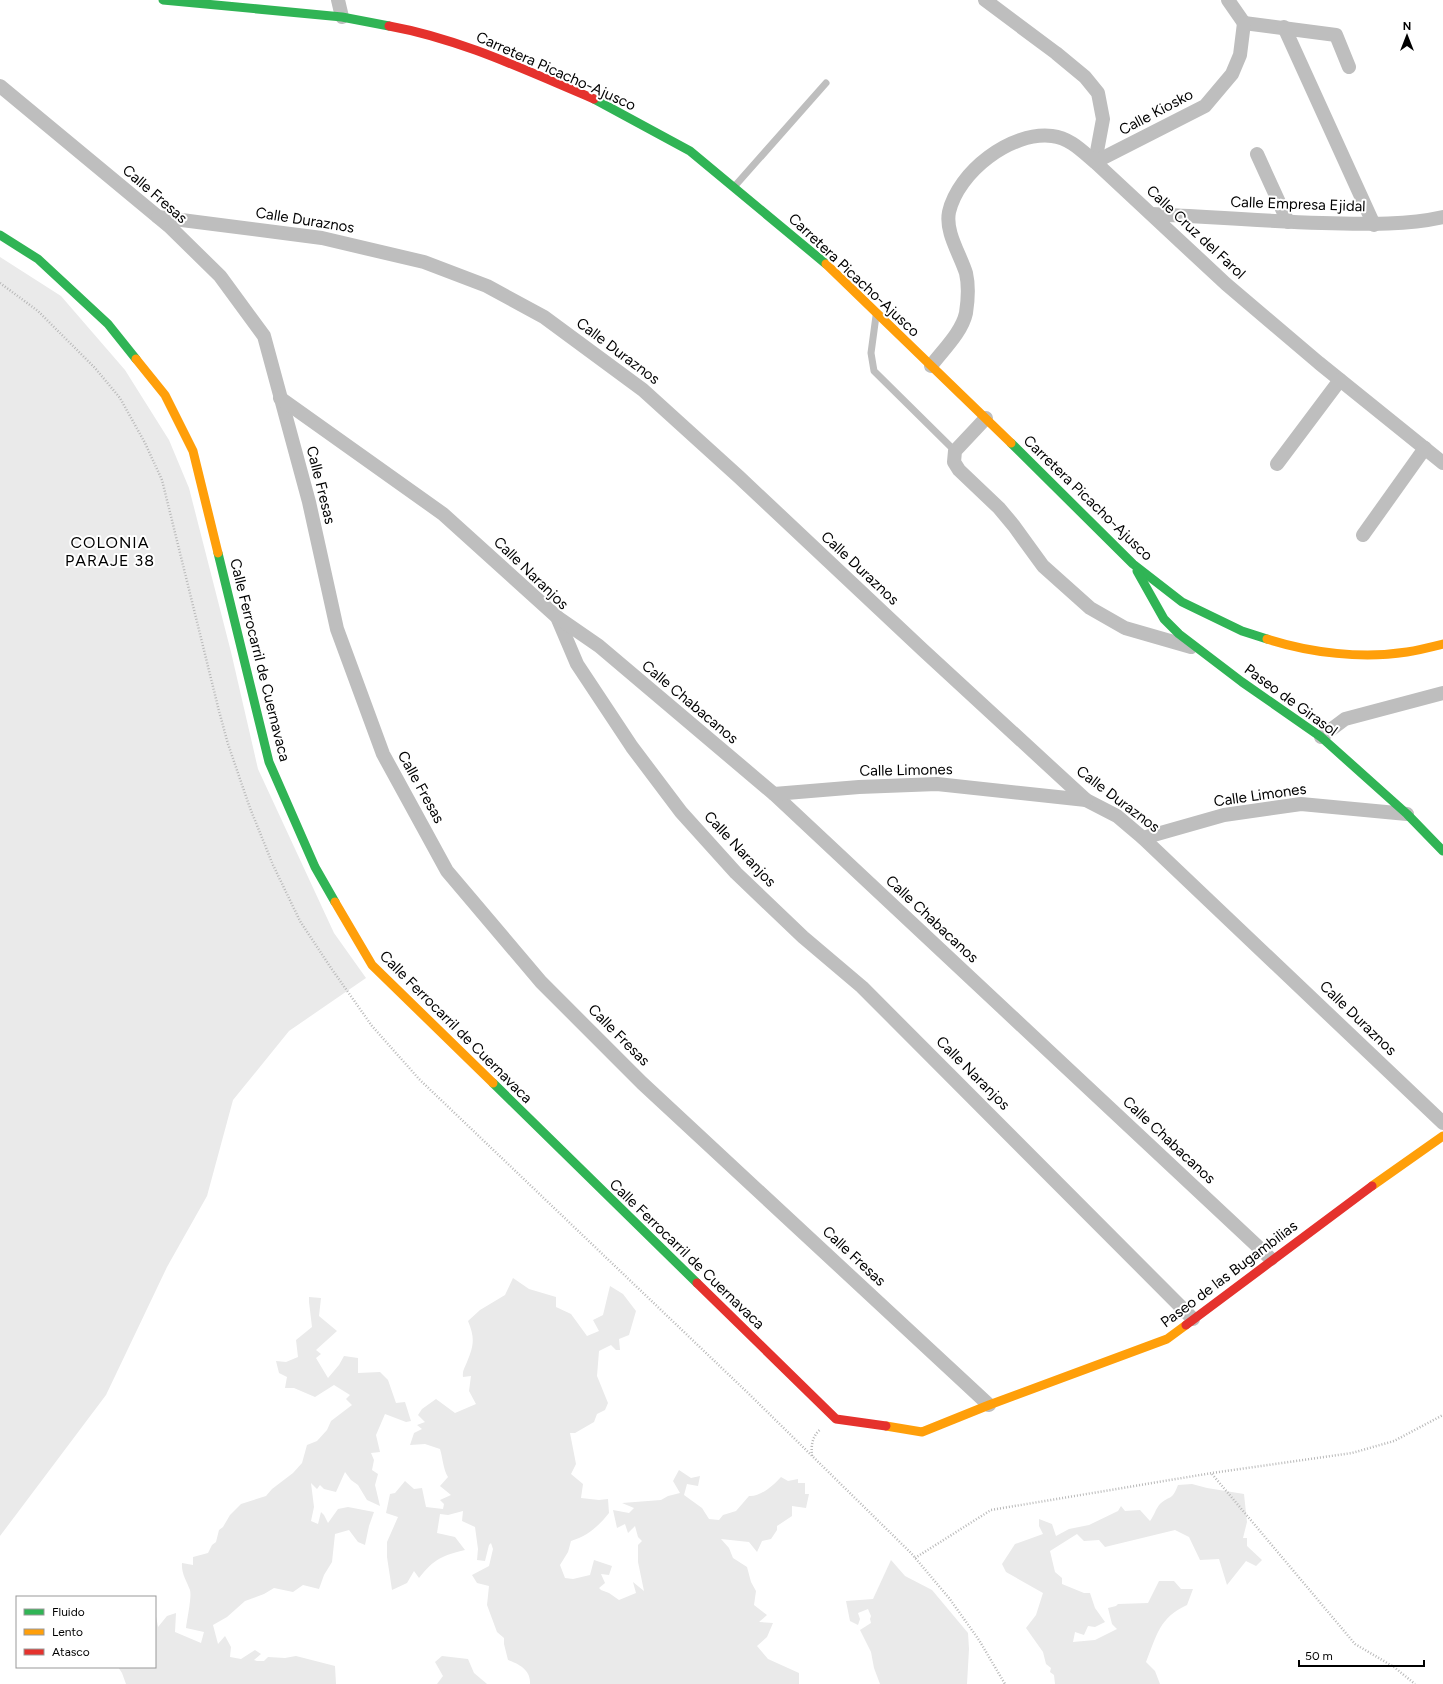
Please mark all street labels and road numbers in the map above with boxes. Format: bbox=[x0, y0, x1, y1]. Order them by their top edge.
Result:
street label: Carretera Picacho-Ajusco bbox=[473, 28, 639, 114]
street label: Calle Kiosko bbox=[1116, 85, 1196, 139]
street label: Calle Fresas bbox=[119, 161, 191, 227]
street label: Calle Cruz del Farol bbox=[1143, 181, 1249, 283]
street label: Calle Empresa Ejidal bbox=[1230, 193, 1366, 215]
street label: Calle Duraznos bbox=[254, 203, 356, 237]
street label: Carretera Picacho-Ajusco bbox=[785, 209, 924, 341]
street label: Calle Duraznos bbox=[573, 314, 663, 388]
street label: Carretera Picacho-Ajusco bbox=[1020, 432, 1157, 565]
street label: Calle Fresas bbox=[303, 444, 339, 526]
street label: Calle Duraznos bbox=[817, 527, 903, 609]
street label: Calle Naranjos bbox=[490, 533, 572, 613]
street label: Calle Ferrocarril de Cuernavaca bbox=[226, 557, 294, 763]
street label: Calle Chabacanos bbox=[638, 657, 742, 747]
street label: Paseo de Girasol bbox=[1241, 660, 1341, 740]
street label: Calle Fresas bbox=[394, 748, 448, 826]
street label: Calle Limones bbox=[859, 760, 953, 780]
street label: Calle Duraznos bbox=[1073, 762, 1163, 836]
street label: Calle Limones bbox=[1213, 780, 1307, 810]
street label: Calle Naranjos bbox=[700, 807, 780, 891]
street label: Calle Chabacanos bbox=[882, 871, 982, 967]
street label: Calle Ferrocarril de Cuernavaca bbox=[376, 947, 536, 1107]
street label: Calle Duraznos bbox=[1316, 977, 1400, 1059]
street label: Calle Fresas bbox=[584, 1000, 654, 1070]
street label: Calle Naranjos bbox=[932, 1032, 1014, 1114]
street label: Calle Chabacanos bbox=[1119, 1092, 1219, 1188]
street label: Calle Ferrocarril de Cuernavaca bbox=[606, 1175, 768, 1333]
street label: Paseo de las Bugambilias bbox=[1157, 1217, 1301, 1331]
street label: Calle Fresas bbox=[819, 1222, 889, 1290]

